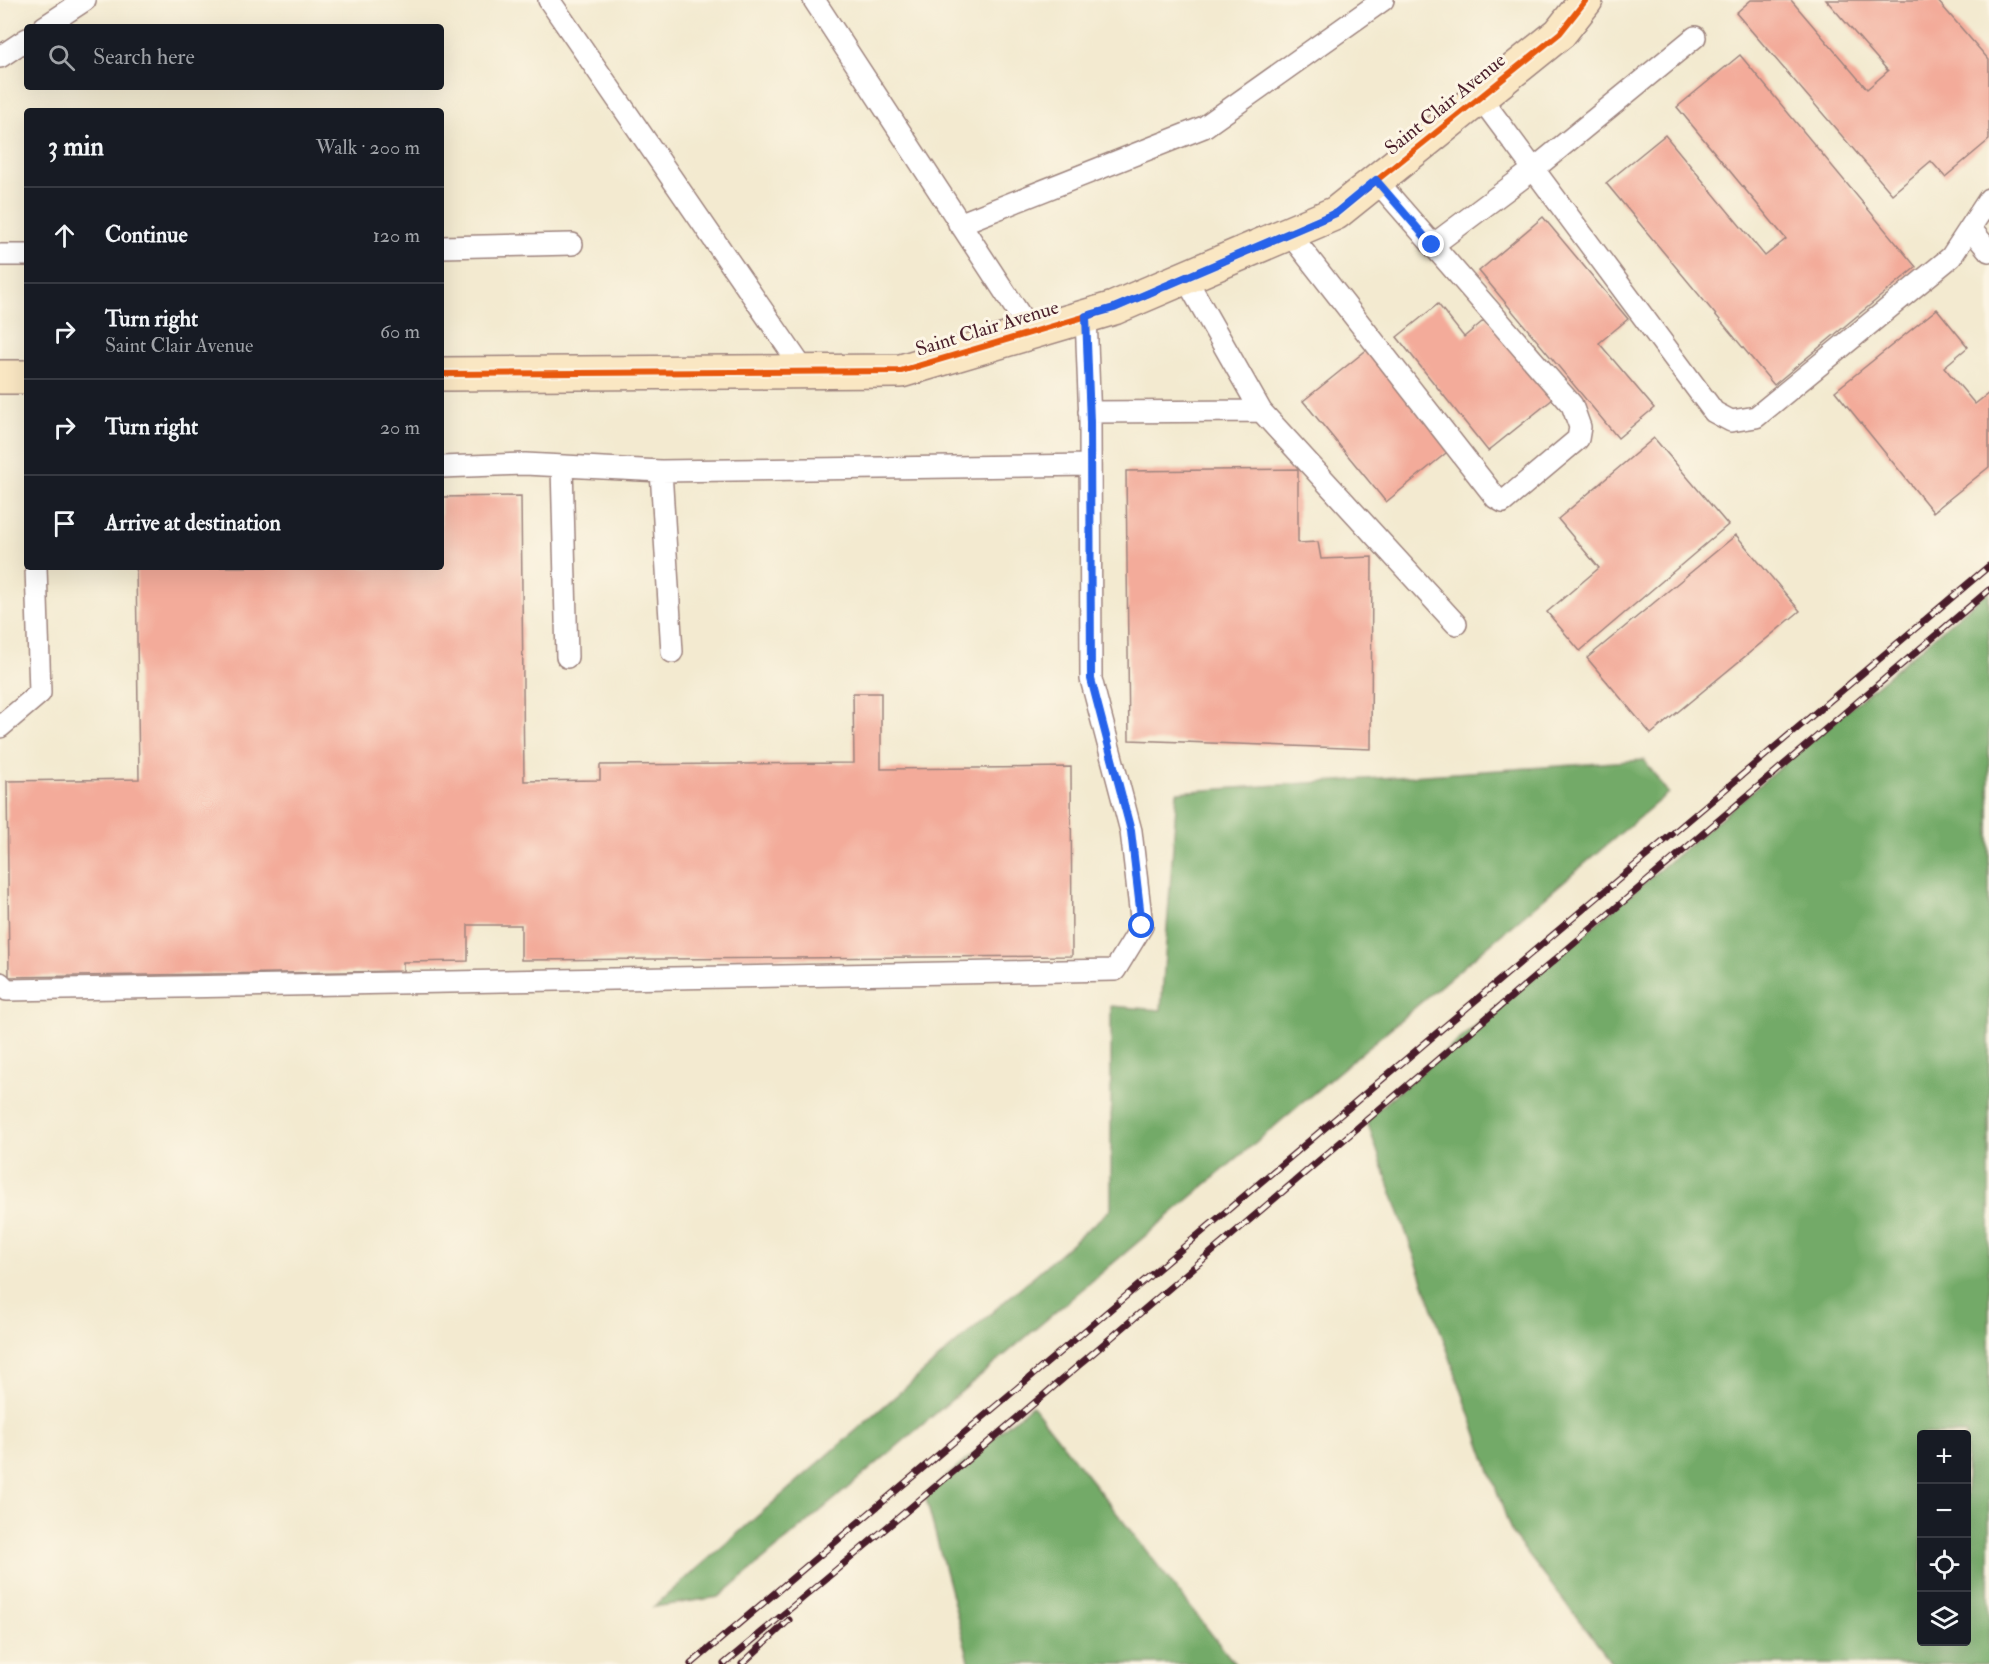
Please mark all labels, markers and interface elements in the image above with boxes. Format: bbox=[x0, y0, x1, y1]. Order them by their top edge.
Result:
search box bbox=[24, 24, 444, 90]
icon: search bbox=[45, 41, 78, 74]
text: Search here bbox=[93, 43, 195, 71]
street label: Saint Clair Avenue bbox=[1379, 48, 1511, 160]
text: 3 min bbox=[48, 131, 104, 163]
text: Walk · 200 m bbox=[316, 135, 420, 160]
icon: ahead bbox=[48, 219, 81, 252]
text: Continue bbox=[105, 221, 188, 249]
text: 120 m bbox=[373, 223, 420, 248]
route end bbox=[1418, 231, 1444, 257]
street label: Saint Clair Avenue bbox=[912, 294, 1062, 362]
text: Turn right bbox=[105, 305, 198, 333]
icon: right bbox=[48, 315, 81, 348]
text: 60 m bbox=[380, 319, 420, 344]
text: Saint Clair Avenue bbox=[105, 333, 253, 358]
icon: right bbox=[48, 411, 81, 444]
text: Turn right bbox=[105, 413, 198, 441]
text: 20 m bbox=[380, 415, 420, 440]
icon: arrive bbox=[48, 507, 81, 540]
text: Arrive at destination bbox=[105, 509, 281, 537]
route start bbox=[1128, 912, 1154, 938]
map controls bbox=[1917, 1430, 1971, 1646]
button: + bbox=[1917, 1430, 1971, 1484]
button: − bbox=[1917, 1484, 1971, 1538]
button: locate bbox=[1917, 1538, 1971, 1592]
button: layers bbox=[1917, 1592, 1971, 1646]

